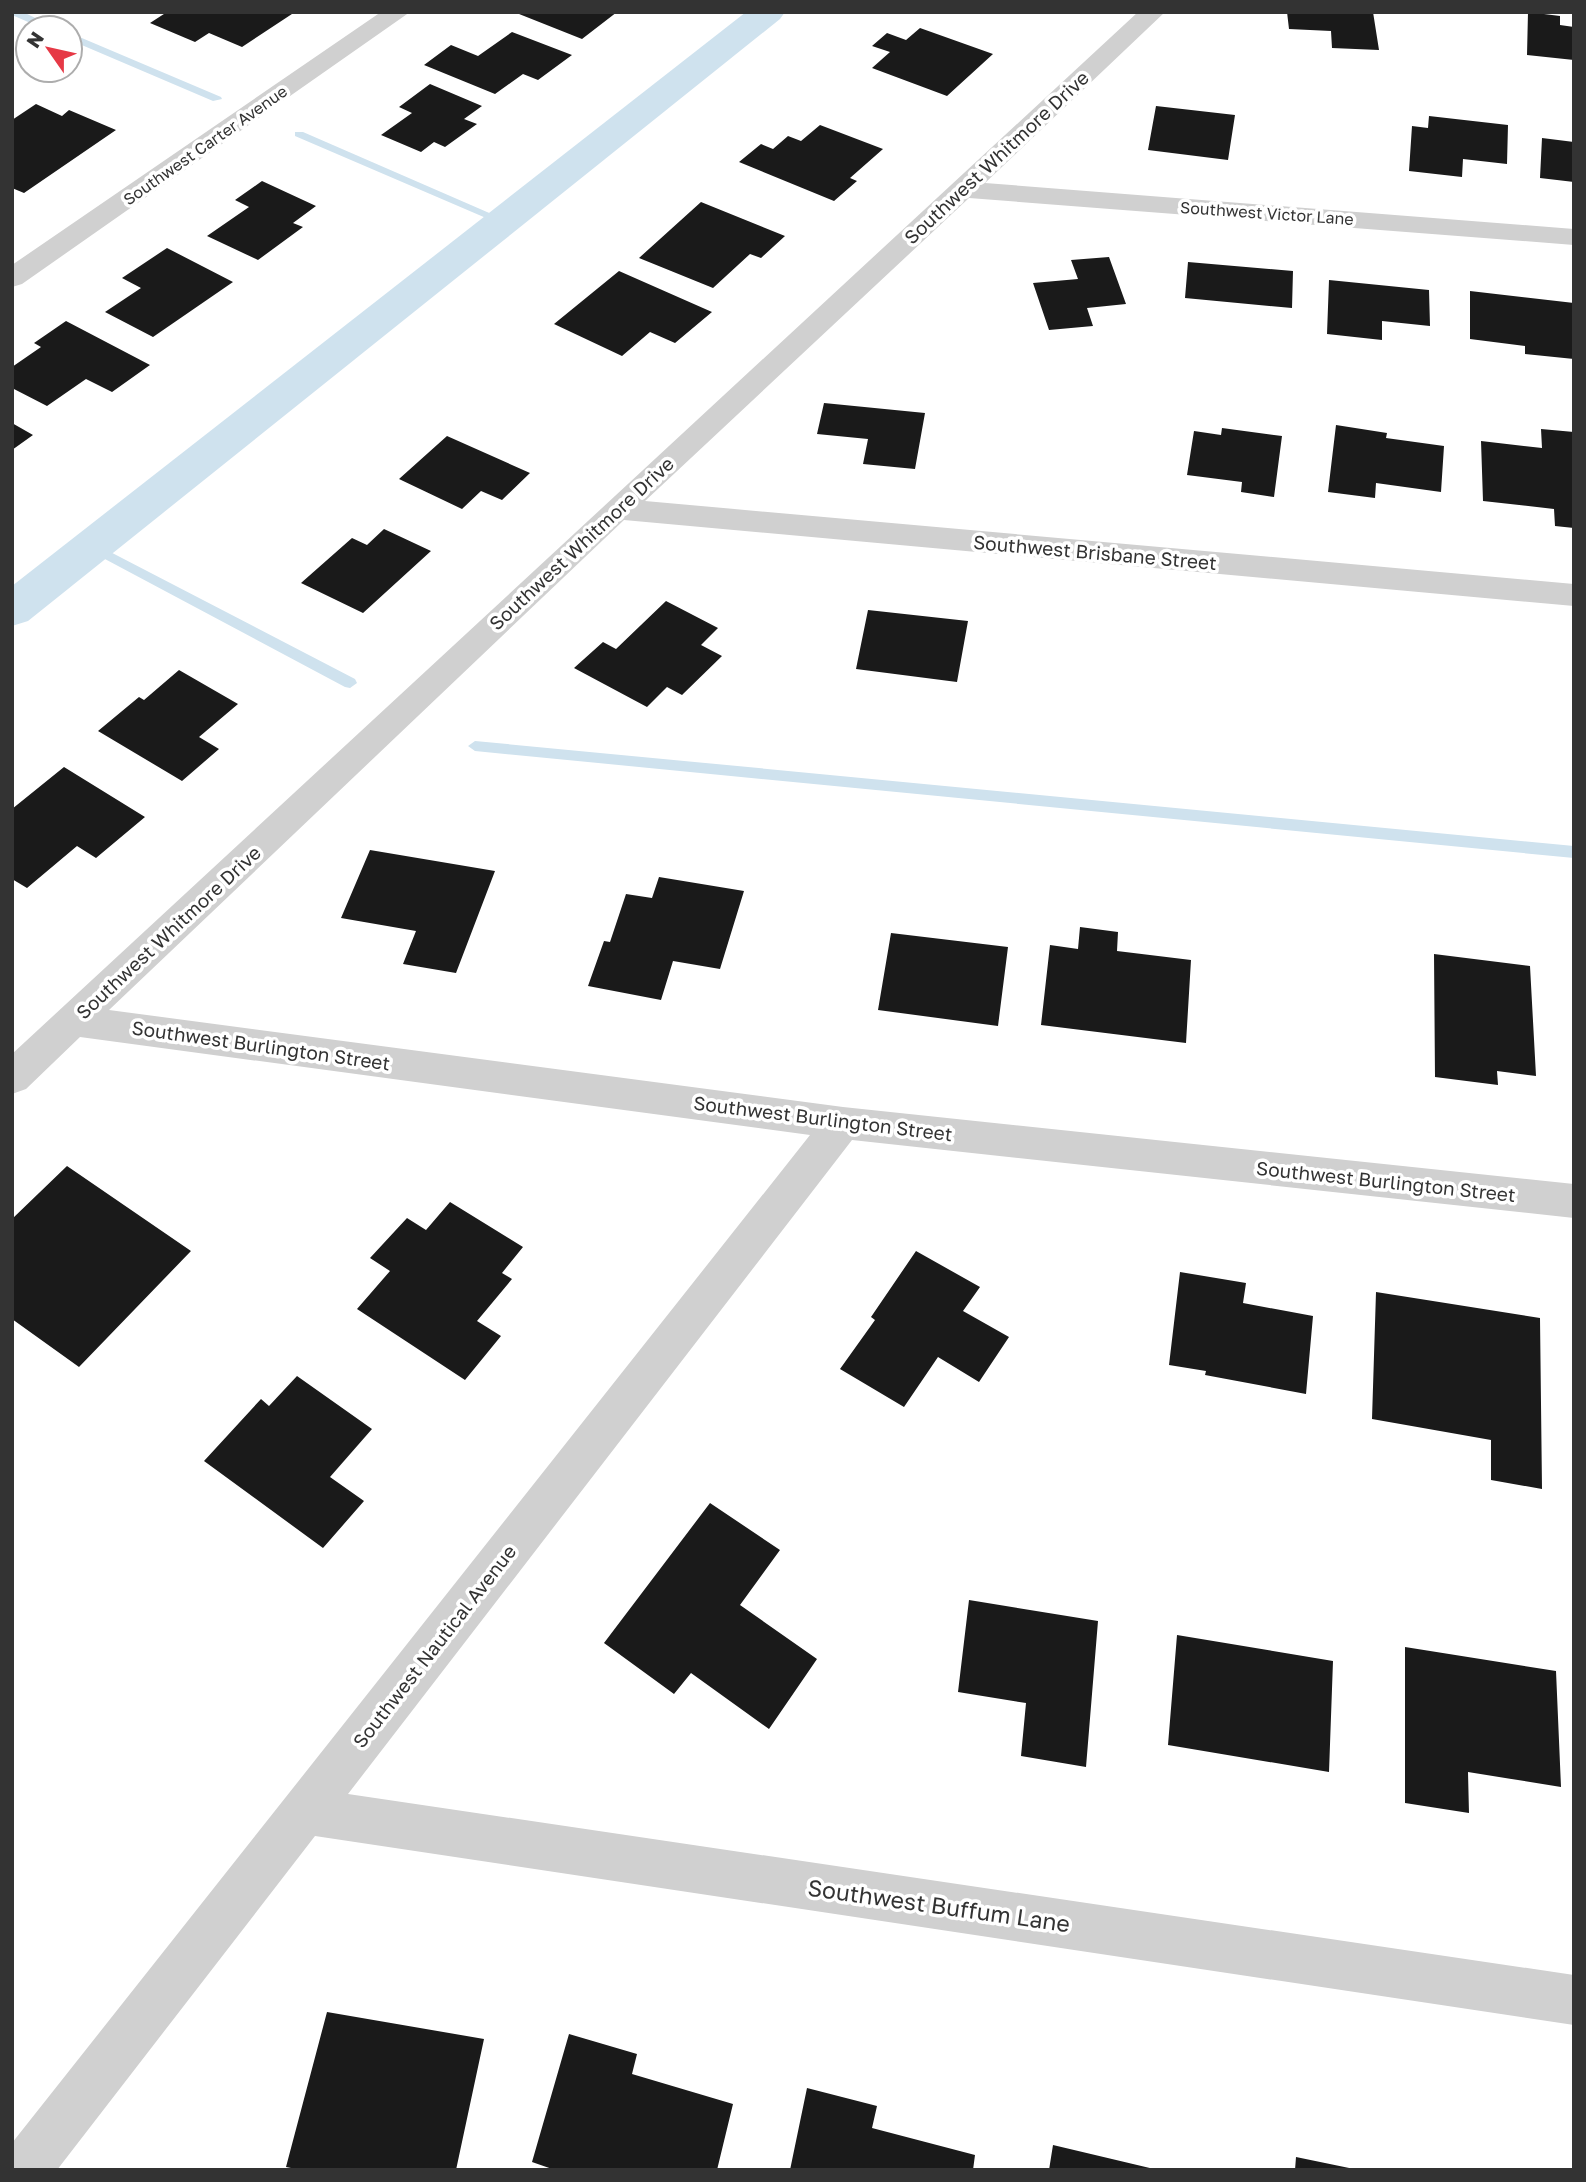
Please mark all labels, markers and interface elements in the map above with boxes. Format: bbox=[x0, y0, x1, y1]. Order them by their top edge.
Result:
north arrow bbox=[14, 14, 84, 84]
text: N bbox=[21, 27, 48, 52]
street label: Southwest Whitmore Drive bbox=[899, 65, 1093, 249]
street label: Southwest Carter Avenue bbox=[119, 81, 291, 209]
street label: Southwest Victor Lane bbox=[1180, 197, 1354, 229]
street label: Southwest Whitmore Drive bbox=[484, 451, 678, 635]
street label: Southwest Brisbane Street bbox=[972, 530, 1218, 574]
street label: Southwest Whitmore Drive bbox=[71, 840, 265, 1024]
street label: Southwest Burlington Street bbox=[130, 1015, 392, 1075]
street label: Southwest Burlington Street bbox=[692, 1091, 954, 1145]
street label: Southwest Burlington Street bbox=[1255, 1156, 1517, 1206]
street label: Southwest Nautical Avenue bbox=[348, 1540, 520, 1752]
street label: Southwest Buffum Lane bbox=[806, 1873, 1072, 1937]

